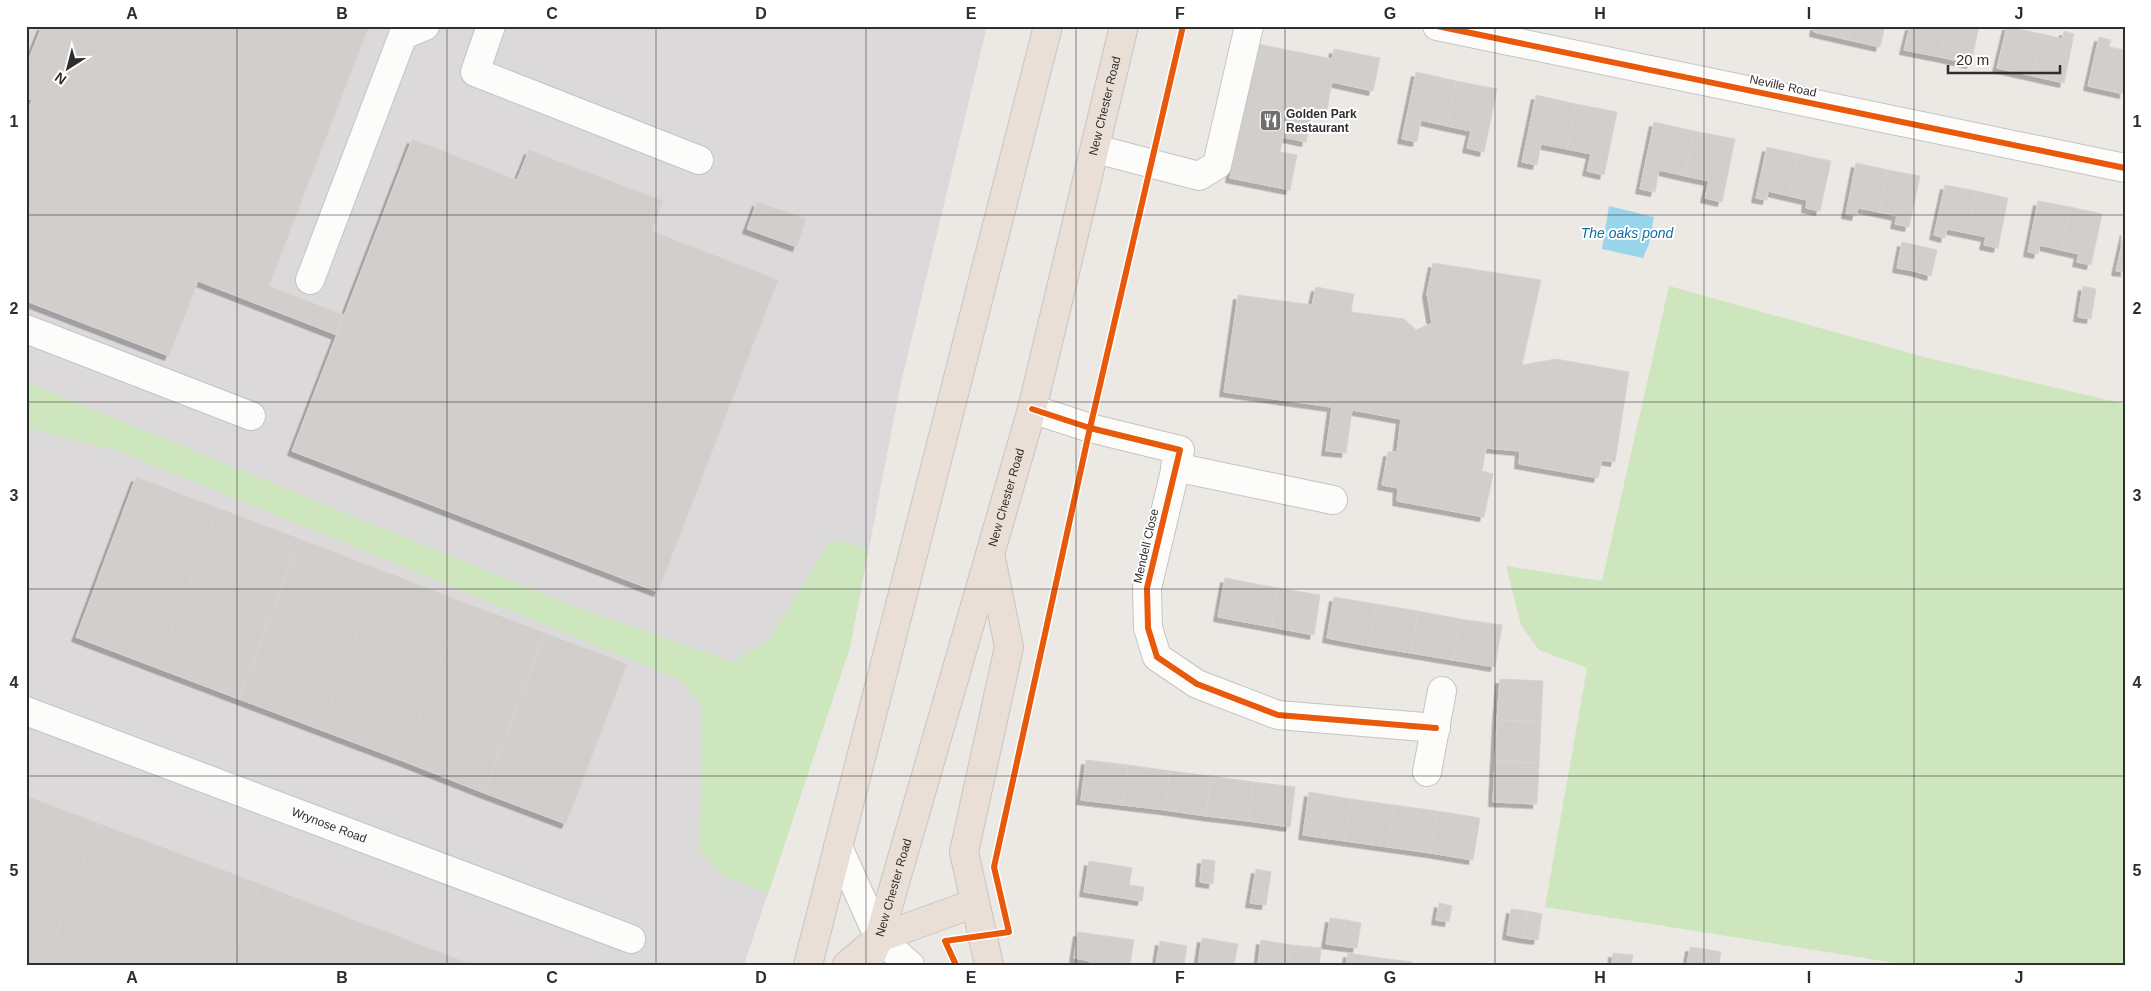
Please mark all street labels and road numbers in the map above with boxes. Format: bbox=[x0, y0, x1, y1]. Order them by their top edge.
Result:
street label: New Chester Road bbox=[1086, 55, 1123, 157]
street label: Neville Road bbox=[1748, 72, 1818, 100]
street label: New Chester Road bbox=[986, 447, 1027, 548]
street label: Mendell Close bbox=[1131, 507, 1161, 585]
street label: Wrynose Road bbox=[290, 805, 369, 846]
street label: New Chester Road bbox=[873, 837, 914, 938]

